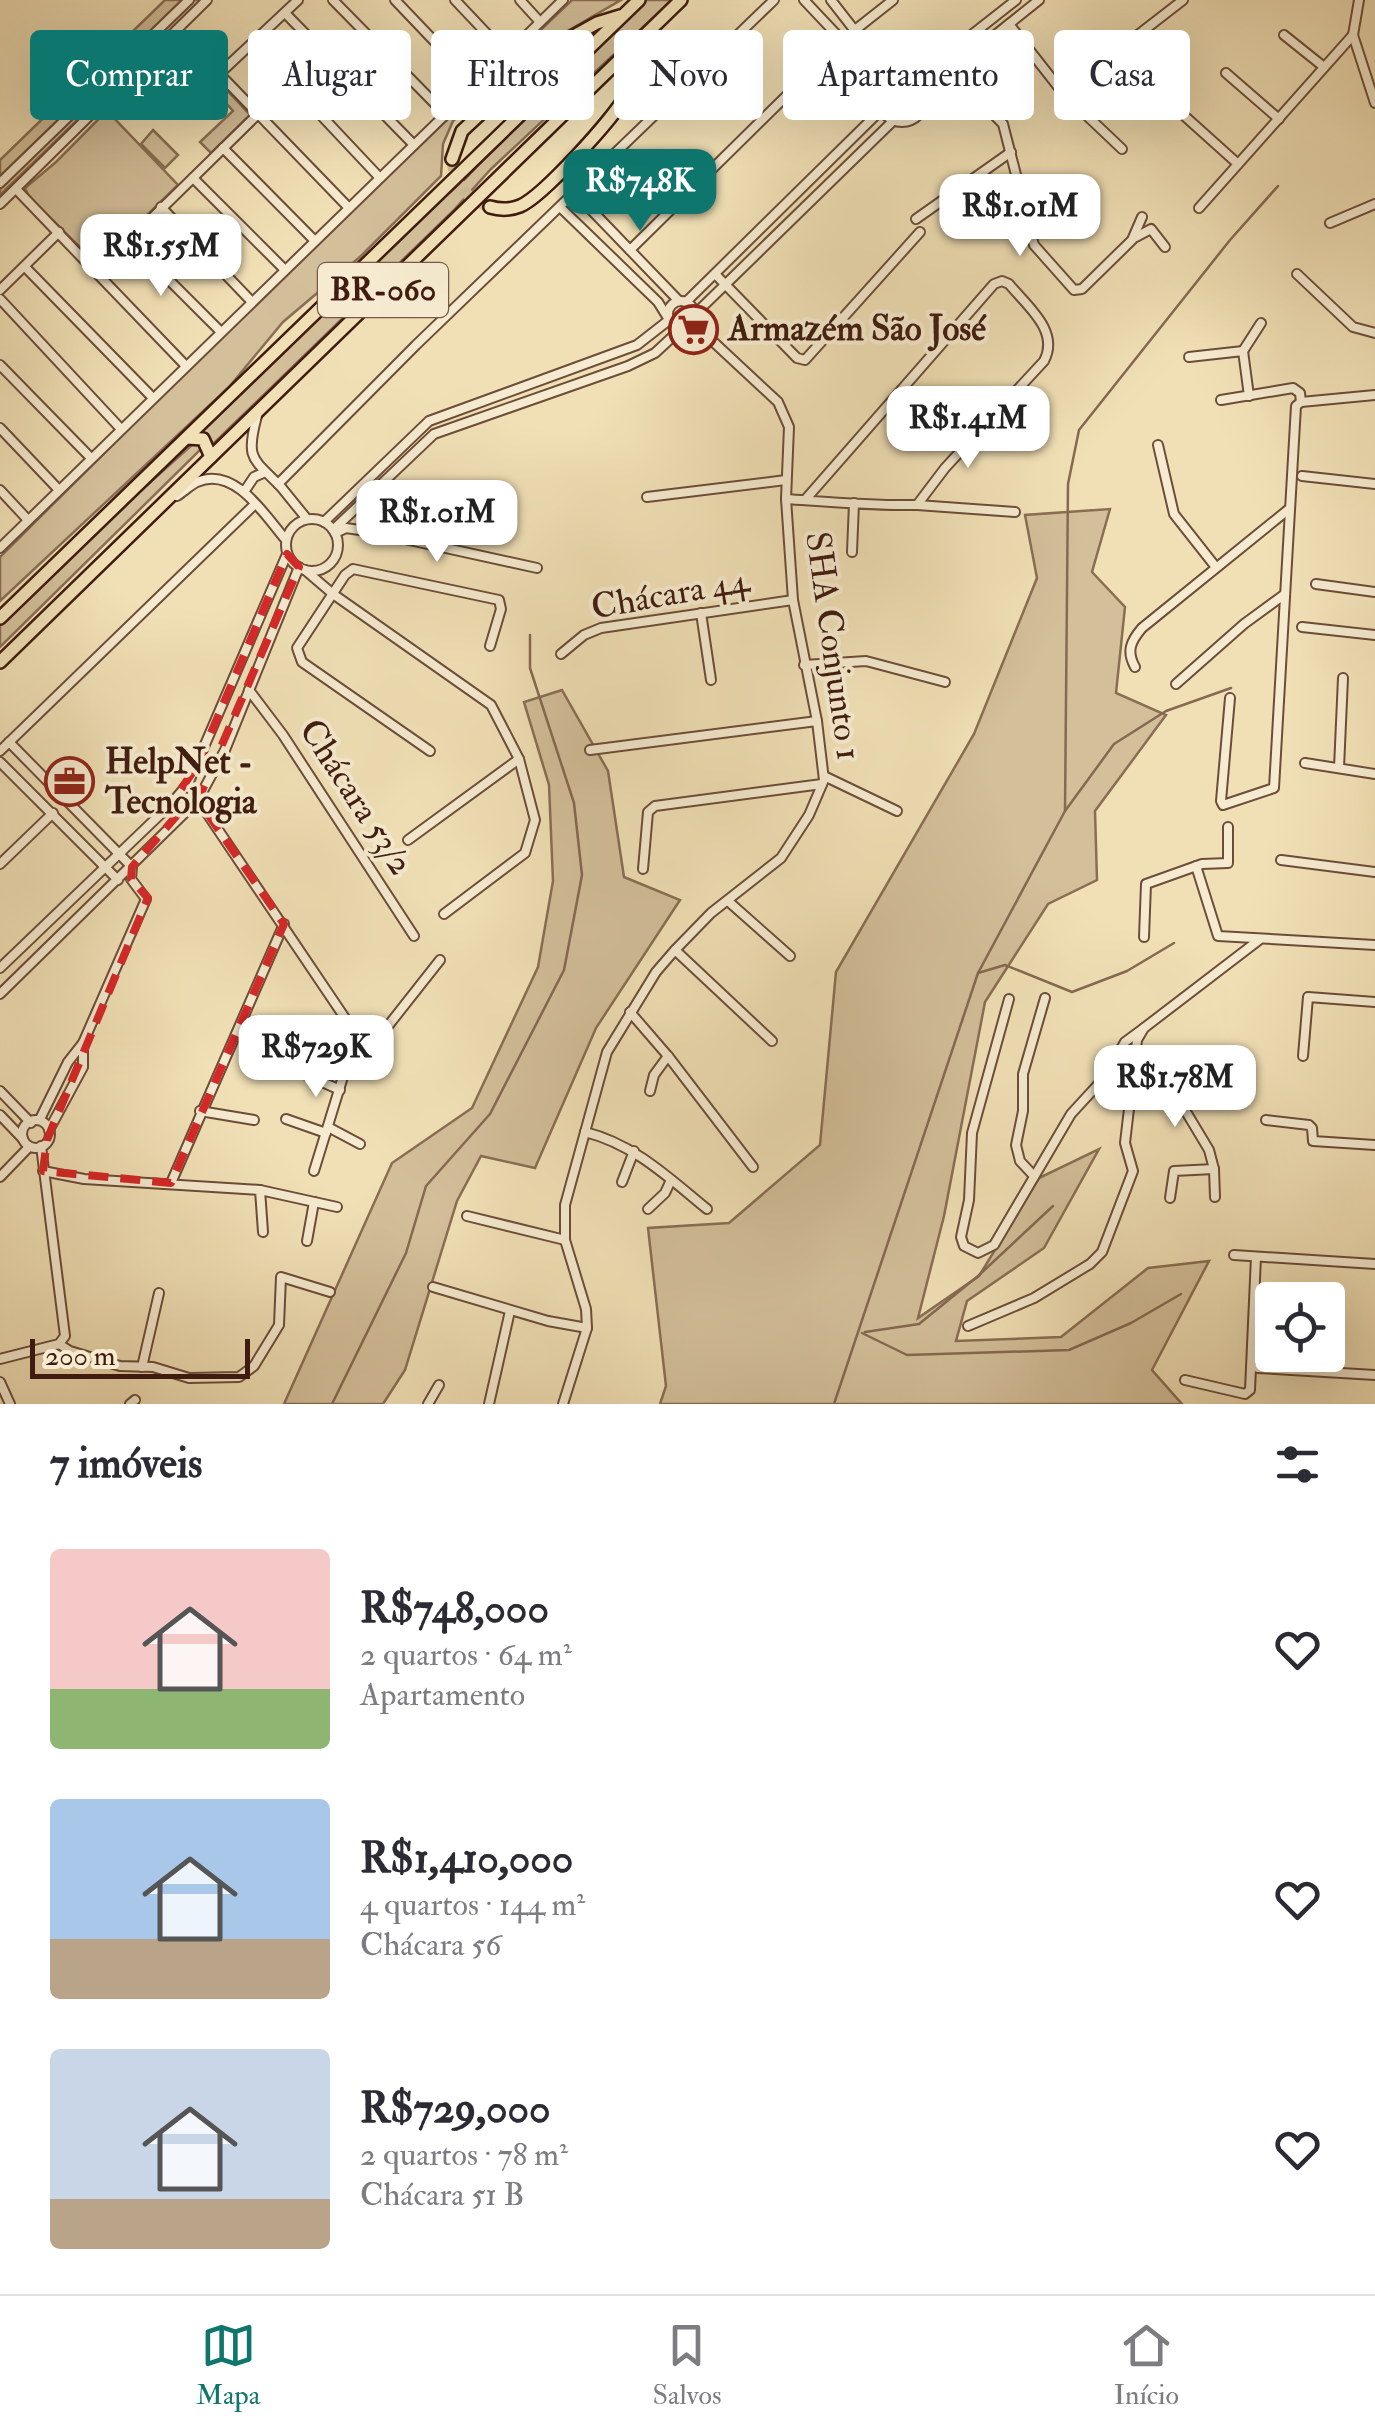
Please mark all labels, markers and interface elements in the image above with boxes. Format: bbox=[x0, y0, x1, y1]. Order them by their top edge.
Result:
chip: Comprar bbox=[30, 30, 228, 120]
chip: Alugar bbox=[248, 30, 411, 120]
chip: Filtros bbox=[431, 30, 594, 120]
chip: Novo bbox=[614, 30, 763, 120]
chip: Apartamento bbox=[783, 30, 1034, 120]
chip: Casa bbox=[1054, 30, 1190, 120]
pin: R$748K bbox=[559, 149, 721, 234]
text: R$748K bbox=[585, 161, 695, 201]
pin: R$1.01M bbox=[928, 174, 1112, 259]
text: R$1.01M bbox=[961, 186, 1079, 226]
pin: R$1.55M bbox=[69, 214, 253, 299]
text: R$1.55M bbox=[102, 226, 220, 266]
road number: BR-060 bbox=[318, 263, 448, 317]
supermarket icon: Armazém São José bbox=[667, 303, 719, 355]
place label: Armazém São José bbox=[726, 307, 987, 352]
pin: R$1.41M bbox=[876, 386, 1060, 471]
text: R$1.41M bbox=[909, 398, 1027, 438]
pin: R$1.01M bbox=[345, 480, 529, 565]
text: R$1.01M bbox=[378, 492, 496, 532]
street label: SHA Conjunto 1 bbox=[795, 529, 871, 763]
street label: Chácara 44 bbox=[588, 558, 754, 630]
street label: Chácara 53/2 bbox=[289, 711, 423, 883]
place label: HelpNet - Tecnologia bbox=[104, 740, 258, 824]
office icon: HelpNet - Tecnologia bbox=[44, 756, 96, 808]
pin: R$729K bbox=[235, 1015, 397, 1100]
text: R$729K bbox=[261, 1027, 371, 1067]
pin: R$1.78M bbox=[1083, 1045, 1267, 1130]
text: R$1.78M bbox=[1116, 1057, 1234, 1097]
map controls bbox=[1255, 1282, 1345, 1372]
button: locate bbox=[1255, 1282, 1345, 1372]
scale bar bbox=[30, 1334, 250, 1378]
text: 200 m bbox=[45, 1339, 116, 1374]
icon: filters bbox=[1270, 1437, 1325, 1492]
text: 7 imóveis bbox=[50, 1438, 202, 1490]
text: R$748,000 bbox=[360, 1583, 549, 1635]
icon: home bbox=[130, 1589, 250, 1709]
icon: heart bbox=[1270, 1622, 1325, 1677]
text: 2 quartos · 64 m² bbox=[360, 1635, 572, 1675]
text: Apartamento bbox=[360, 1675, 525, 1715]
text: R$1,410,000 bbox=[360, 1833, 573, 1885]
icon: home bbox=[130, 1839, 250, 1959]
icon: heart bbox=[1270, 1872, 1325, 1927]
text: 4 quartos · 144 m² bbox=[360, 1885, 585, 1925]
text: Chácara 56 bbox=[360, 1925, 501, 1965]
text: R$729,000 bbox=[360, 2083, 551, 2135]
icon: home bbox=[130, 2089, 250, 2209]
icon: heart bbox=[1270, 2122, 1325, 2177]
text: 2 quartos · 78 m² bbox=[360, 2135, 568, 2175]
text: Chácara 51 B bbox=[360, 2175, 524, 2215]
tab: Mapa bbox=[196, 2318, 260, 2413]
tab: Salvos bbox=[652, 2318, 722, 2413]
tab: Início bbox=[1114, 2318, 1179, 2413]

